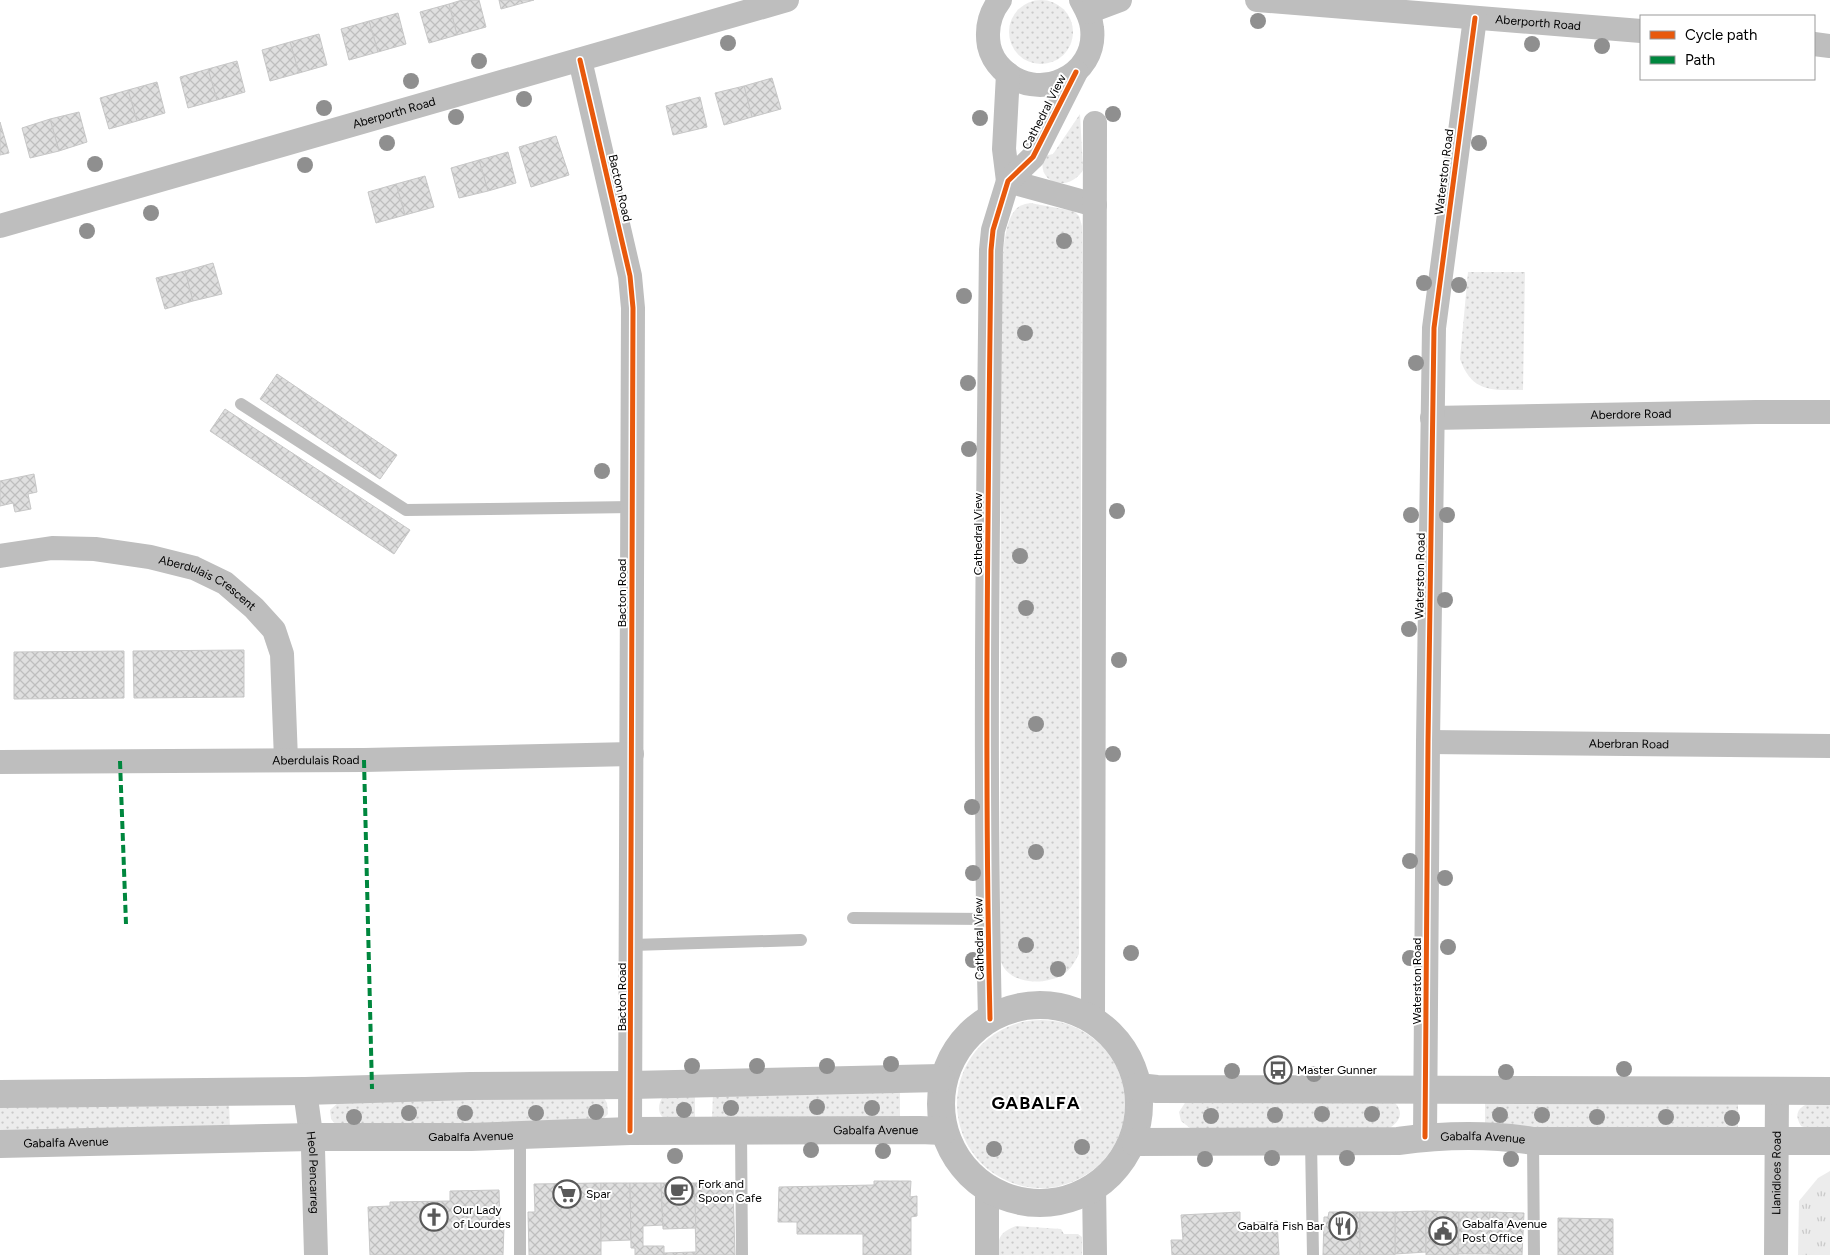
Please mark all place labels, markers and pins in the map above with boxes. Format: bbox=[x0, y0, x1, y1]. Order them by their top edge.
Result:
bus stop icon: Master Gunner bbox=[1263, 1055, 1293, 1085]
place label: Master Gunner bbox=[1297, 1063, 1377, 1077]
cafe icon: Fork and Spoon Cafe bbox=[664, 1176, 694, 1206]
place label: Fork and Spoon Cafe bbox=[698, 1177, 762, 1205]
supermarket icon: Spar bbox=[552, 1179, 582, 1209]
place label: Spar bbox=[586, 1187, 611, 1201]
church icon: Our Lady of Lourdes bbox=[419, 1202, 449, 1232]
place label: Our Lady of Lourdes bbox=[453, 1203, 511, 1231]
restaurant icon: Gabalfa Fish Bar bbox=[1328, 1211, 1358, 1241]
public building icon: Gabalfa Avenue Post Office bbox=[1428, 1216, 1458, 1246]
place label: Gabalfa Avenue Post Office bbox=[1462, 1217, 1548, 1245]
place label: Gabalfa Fish Bar bbox=[1237, 1219, 1324, 1233]

